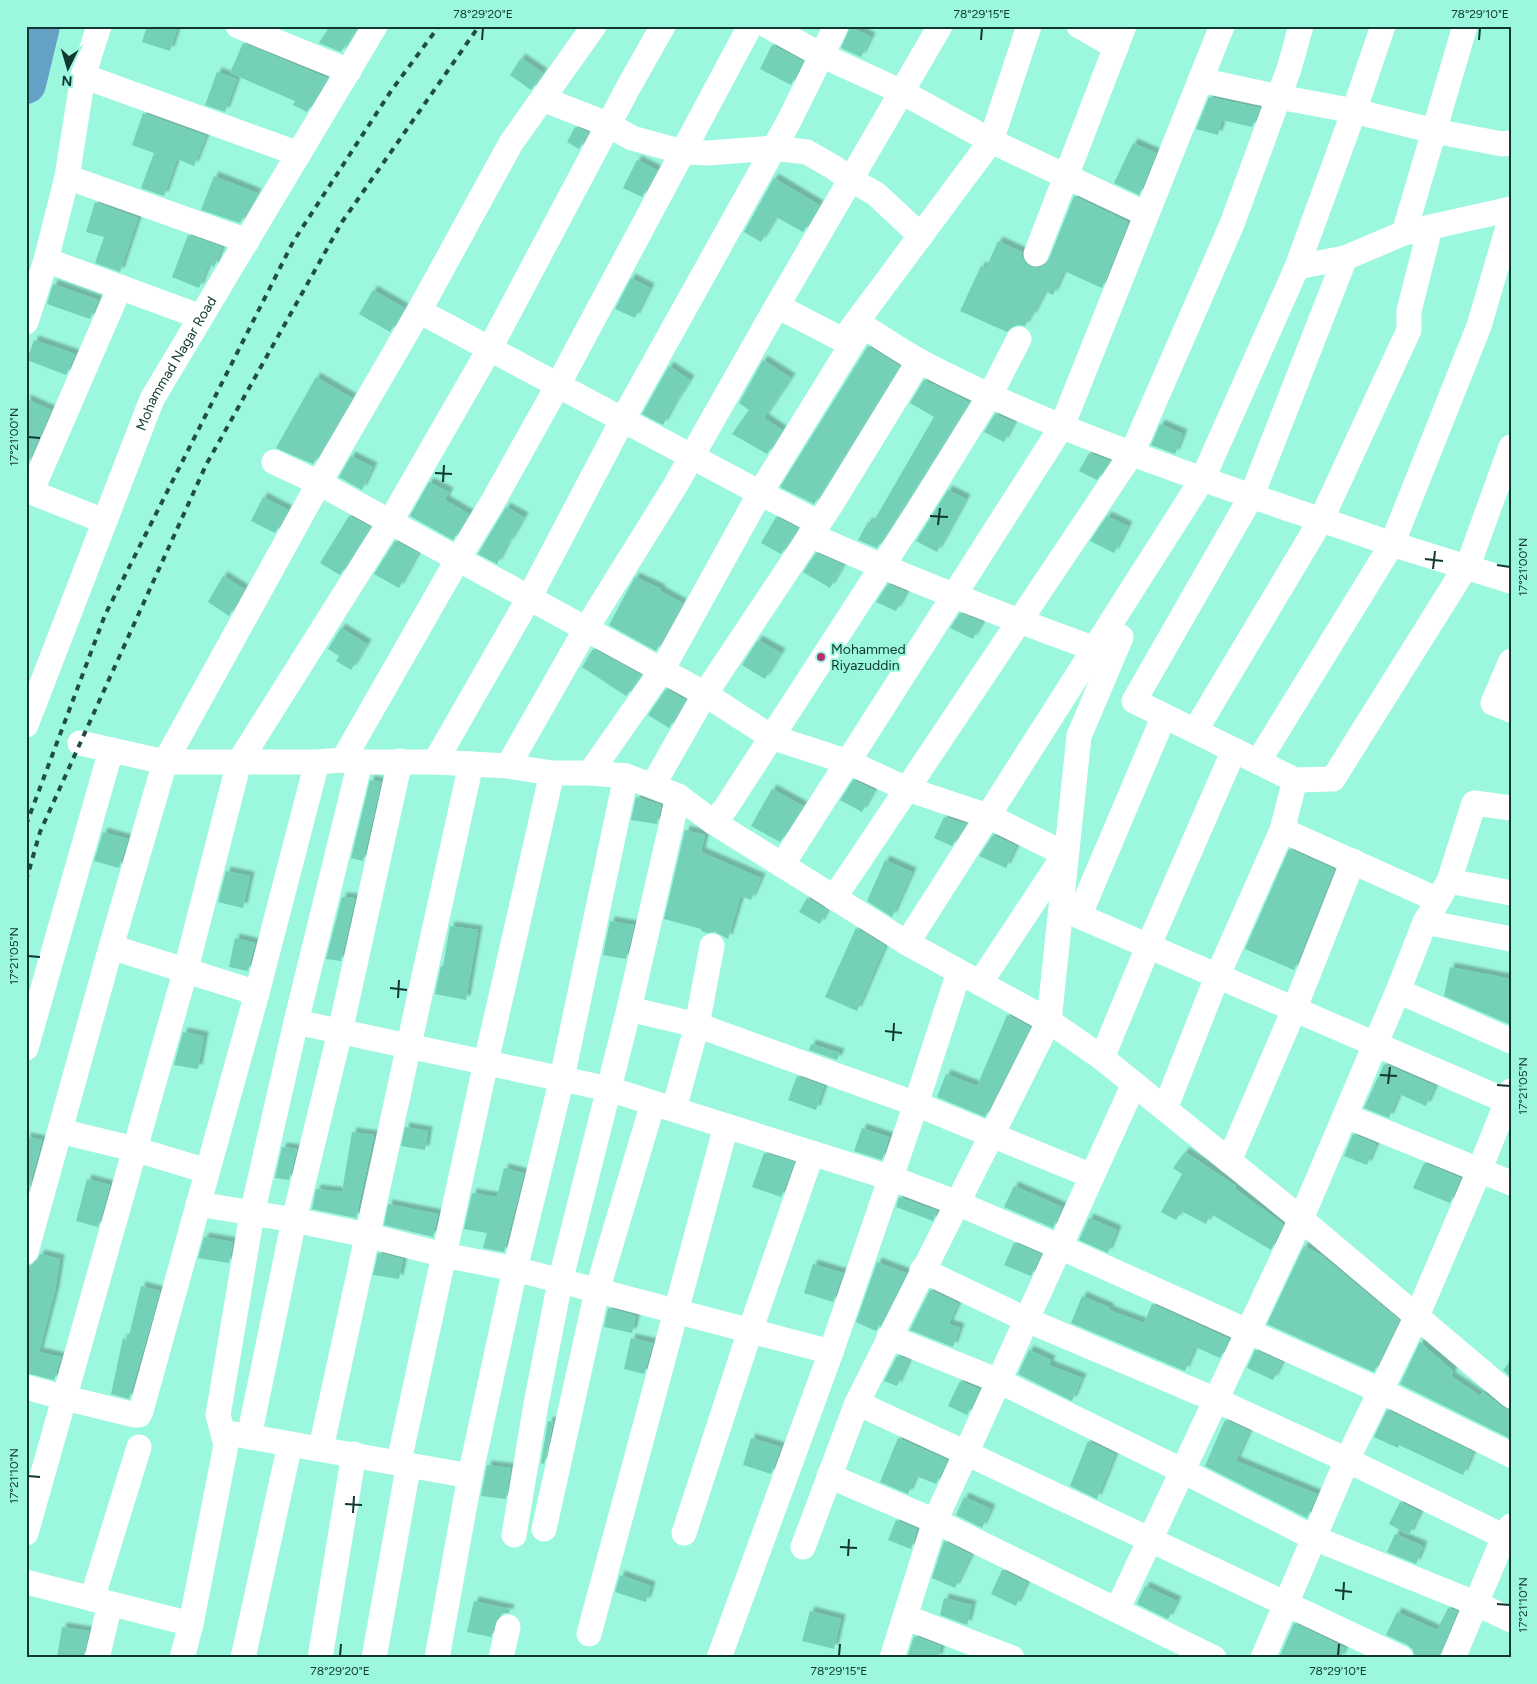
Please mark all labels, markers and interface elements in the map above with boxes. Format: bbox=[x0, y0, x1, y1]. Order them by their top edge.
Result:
text: 78°29'20"E bbox=[453, 7, 513, 21]
text: 78°29'15"E bbox=[954, 7, 1010, 21]
text: 78°29'10"E bbox=[1451, 7, 1509, 21]
north arrow bbox=[42, 42, 92, 92]
text: N bbox=[61, 72, 73, 89]
street label: Mohammad Nagar Road bbox=[133, 293, 220, 433]
text: 17°21'00"N bbox=[7, 408, 21, 466]
text: 17°21'00"N bbox=[1516, 538, 1530, 596]
place label: Mohammed Riyazuddin bbox=[831, 641, 906, 674]
marker: Mohammed Riyazuddin bbox=[815, 651, 827, 663]
text: 17°21'05"N bbox=[7, 927, 21, 985]
text: 17°21'05"N bbox=[1516, 1057, 1530, 1115]
text: 17°21'10"N bbox=[7, 1448, 21, 1504]
text: 17°21'10"N bbox=[1516, 1577, 1530, 1633]
text: 78°29'20"E bbox=[310, 1664, 370, 1678]
text: 78°29'15"E bbox=[811, 1664, 867, 1678]
text: 78°29'10"E bbox=[1309, 1664, 1367, 1678]

